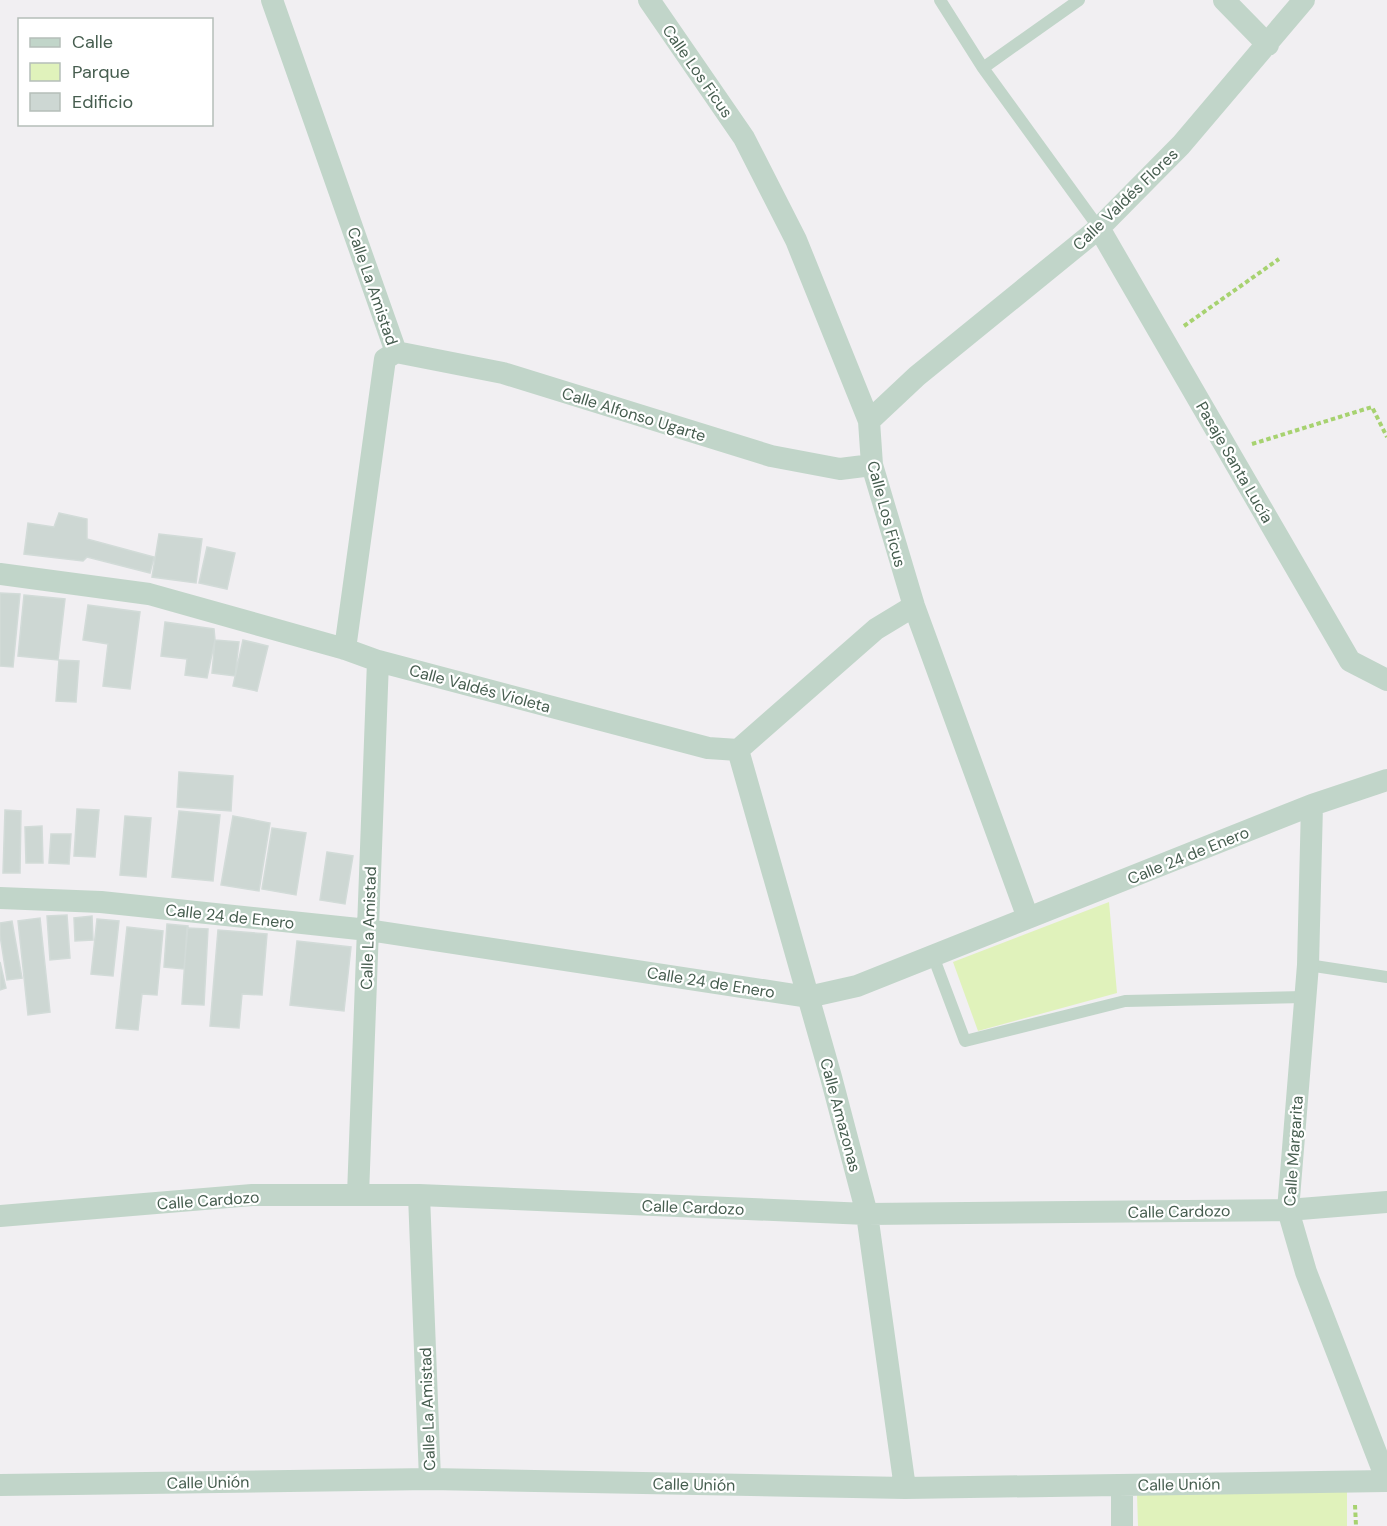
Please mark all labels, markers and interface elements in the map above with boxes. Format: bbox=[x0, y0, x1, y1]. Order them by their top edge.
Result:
legend bbox=[18, 18, 213, 126]
street label: Calle Los Ficus bbox=[658, 21, 738, 122]
text: Calle bbox=[72, 30, 113, 54]
text: Parque bbox=[72, 60, 130, 84]
text: Edificio bbox=[72, 90, 133, 114]
street label: Calle Valdés Flores bbox=[1068, 144, 1182, 255]
street label: Calle La Amistad bbox=[343, 224, 403, 348]
street label: Calle Alfonso Ugarte bbox=[559, 383, 708, 446]
street label: Pasaje Santa Lucía bbox=[1191, 398, 1278, 527]
street label: Calle Los Ficus bbox=[862, 459, 911, 570]
street label: Calle Valdés Violeta bbox=[407, 660, 553, 717]
street label: Calle 24 de Enero bbox=[1124, 821, 1252, 889]
street label: Calle La Amistad bbox=[356, 866, 381, 990]
street label: Calle 24 de Enero bbox=[165, 899, 295, 934]
street label: Calle 24 de Enero bbox=[645, 962, 776, 1003]
street label: Calle Amazonas bbox=[815, 1056, 866, 1174]
street label: Calle Margarita bbox=[1279, 1095, 1308, 1207]
street label: Calle Cardozo bbox=[156, 1186, 260, 1215]
street label: Calle Cardozo bbox=[641, 1195, 745, 1220]
street label: Calle Cardozo bbox=[1127, 1200, 1231, 1223]
street label: Calle La Amistad bbox=[415, 1347, 440, 1471]
street label: Calle Unión bbox=[166, 1471, 250, 1494]
street label: Calle Unión bbox=[652, 1473, 736, 1496]
street label: Calle Unión bbox=[1137, 1473, 1221, 1496]

